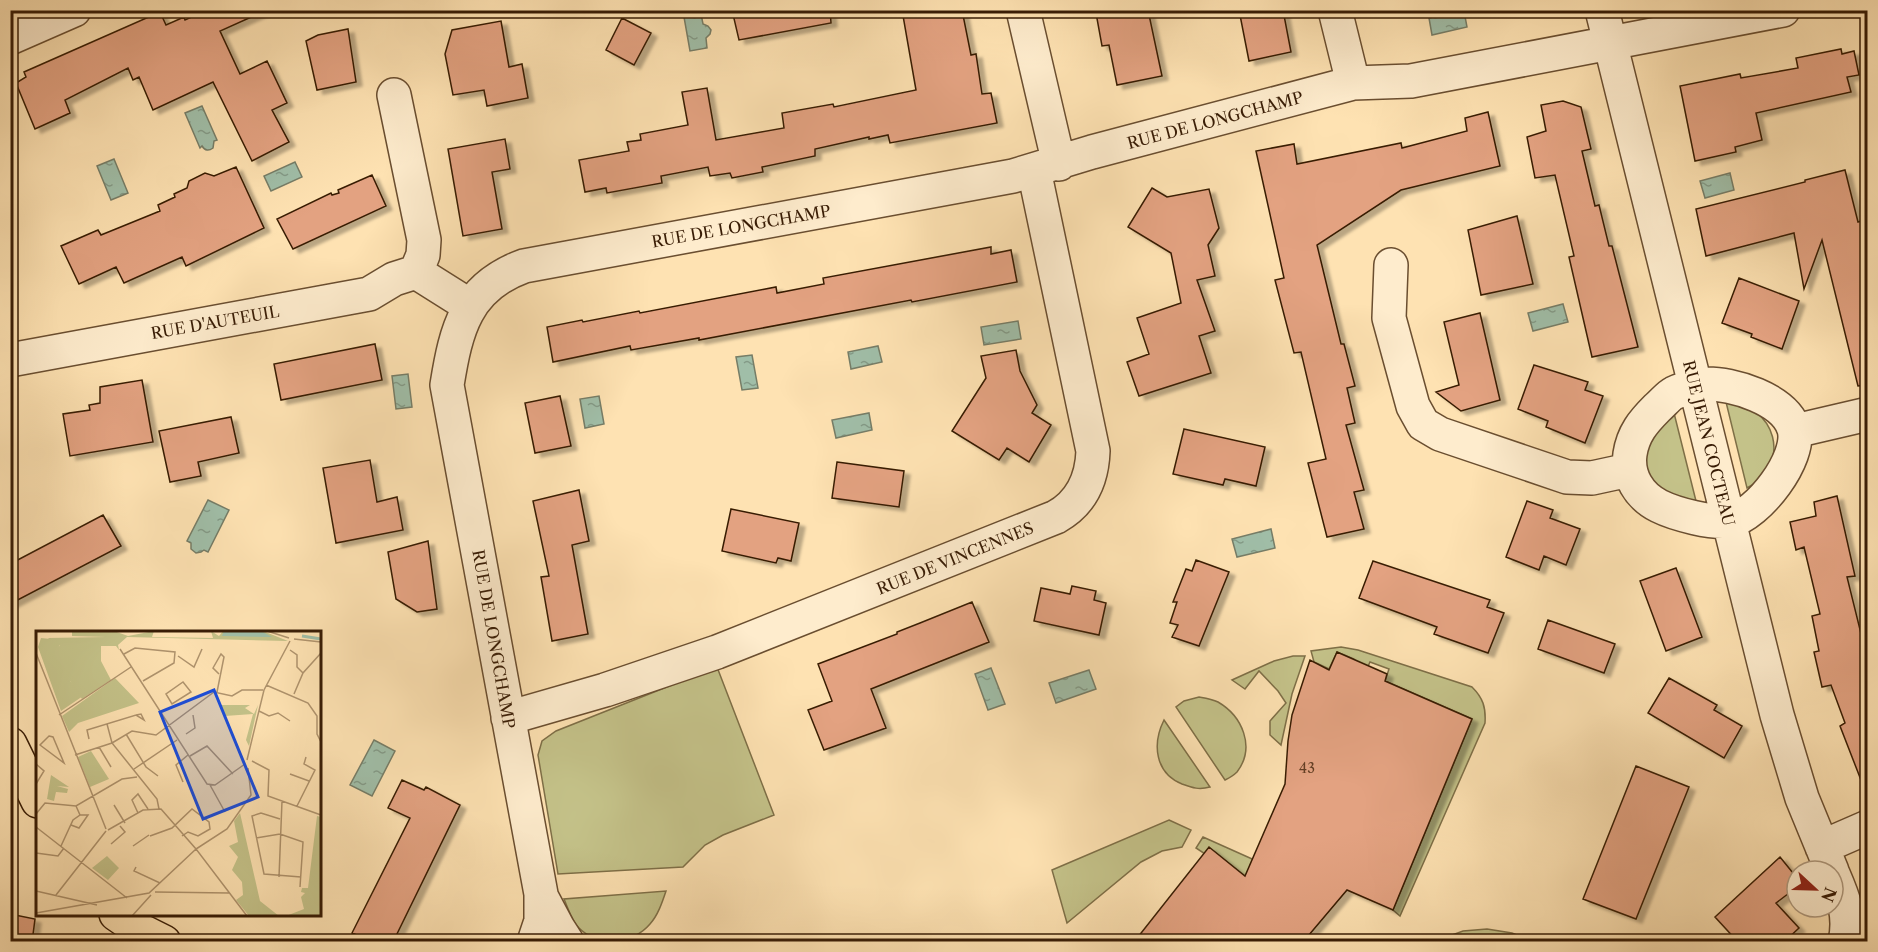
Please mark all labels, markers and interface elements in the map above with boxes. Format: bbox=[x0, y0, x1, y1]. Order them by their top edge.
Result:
street label: RUE DE LONGCHAMP bbox=[1125, 87, 1306, 153]
street label: RUE DE LONGCHAMP bbox=[650, 200, 832, 252]
street label: RUE D'AUTEUIL bbox=[149, 301, 281, 343]
street label: RUE JEAN COCTEAU bbox=[1679, 358, 1739, 528]
street label: RUE DE VINCENNES bbox=[874, 517, 1036, 599]
street label: RUE DE LONGCHAMP bbox=[468, 548, 520, 730]
inset map bbox=[36, 631, 321, 916]
house number: 43 bbox=[1299, 759, 1315, 777]
north arrow bbox=[1785, 859, 1845, 919]
text: N bbox=[1817, 884, 1841, 905]

